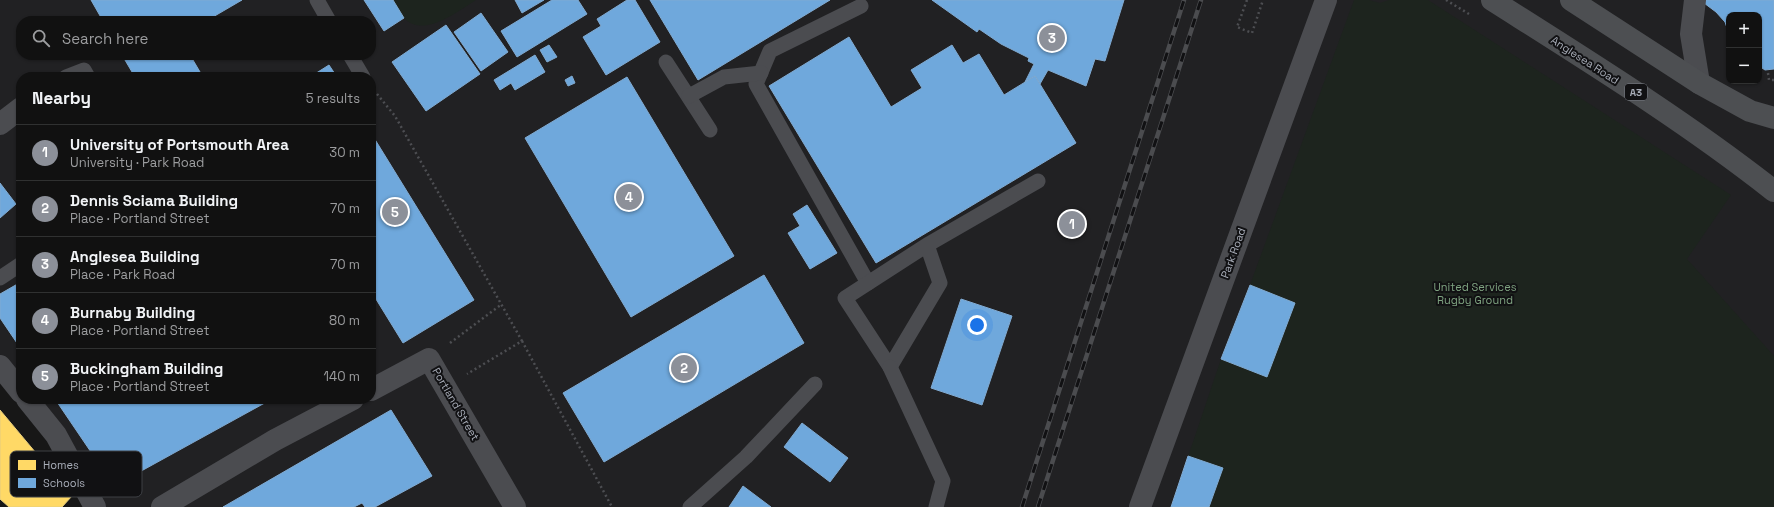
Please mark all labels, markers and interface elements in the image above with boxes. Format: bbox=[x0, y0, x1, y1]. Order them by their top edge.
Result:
map controls bbox=[1726, 12, 1762, 84]
button: + bbox=[1726, 12, 1762, 48]
search box bbox=[16, 16, 376, 60]
pin: 3 bbox=[1039, 23, 1065, 53]
icon: search bbox=[30, 27, 52, 49]
text: Search here bbox=[62, 29, 148, 48]
street label: Anglesea Road bbox=[1548, 33, 1622, 87]
button: − bbox=[1726, 48, 1762, 84]
road number: A3 bbox=[1625, 84, 1647, 100]
text: Nearby bbox=[32, 87, 91, 109]
text: 5 results bbox=[306, 90, 360, 107]
text: University of Portsmouth Area bbox=[70, 135, 289, 154]
text: 1 bbox=[42, 144, 48, 161]
text: 30 m bbox=[329, 144, 360, 161]
text: University · Park Road bbox=[70, 154, 204, 171]
pin: 4 bbox=[616, 182, 642, 212]
text: Dennis Sciama Building bbox=[70, 191, 238, 210]
pin: 5 bbox=[382, 197, 408, 227]
text: 2 bbox=[41, 200, 49, 217]
text: 70 m bbox=[330, 200, 360, 217]
pin: 1 bbox=[1059, 209, 1085, 239]
text: Place · Portland Street bbox=[70, 210, 209, 227]
street label: Park Road bbox=[1217, 226, 1249, 280]
text: Anglesea Building bbox=[70, 247, 200, 266]
text: 3 bbox=[41, 256, 49, 273]
text: 70 m bbox=[330, 256, 360, 273]
text: Place · Park Road bbox=[70, 266, 175, 283]
park label: United Services Rugby Ground bbox=[1434, 280, 1517, 307]
text: Burnaby Building bbox=[70, 303, 195, 322]
text: 4 bbox=[41, 312, 49, 329]
text: 80 m bbox=[329, 312, 360, 329]
your location bbox=[967, 315, 987, 335]
text: Place · Portland Street bbox=[70, 322, 209, 339]
pin: 2 bbox=[671, 353, 697, 383]
text: Buckingham Building bbox=[70, 359, 223, 378]
street label: Portland Street bbox=[430, 365, 482, 443]
text: 5 bbox=[41, 368, 49, 385]
text: 140 m bbox=[324, 368, 360, 385]
text: Place · Portland Street bbox=[70, 378, 209, 395]
legend bbox=[10, 451, 142, 497]
text: Homes bbox=[43, 458, 79, 472]
text: Schools bbox=[43, 476, 85, 490]

